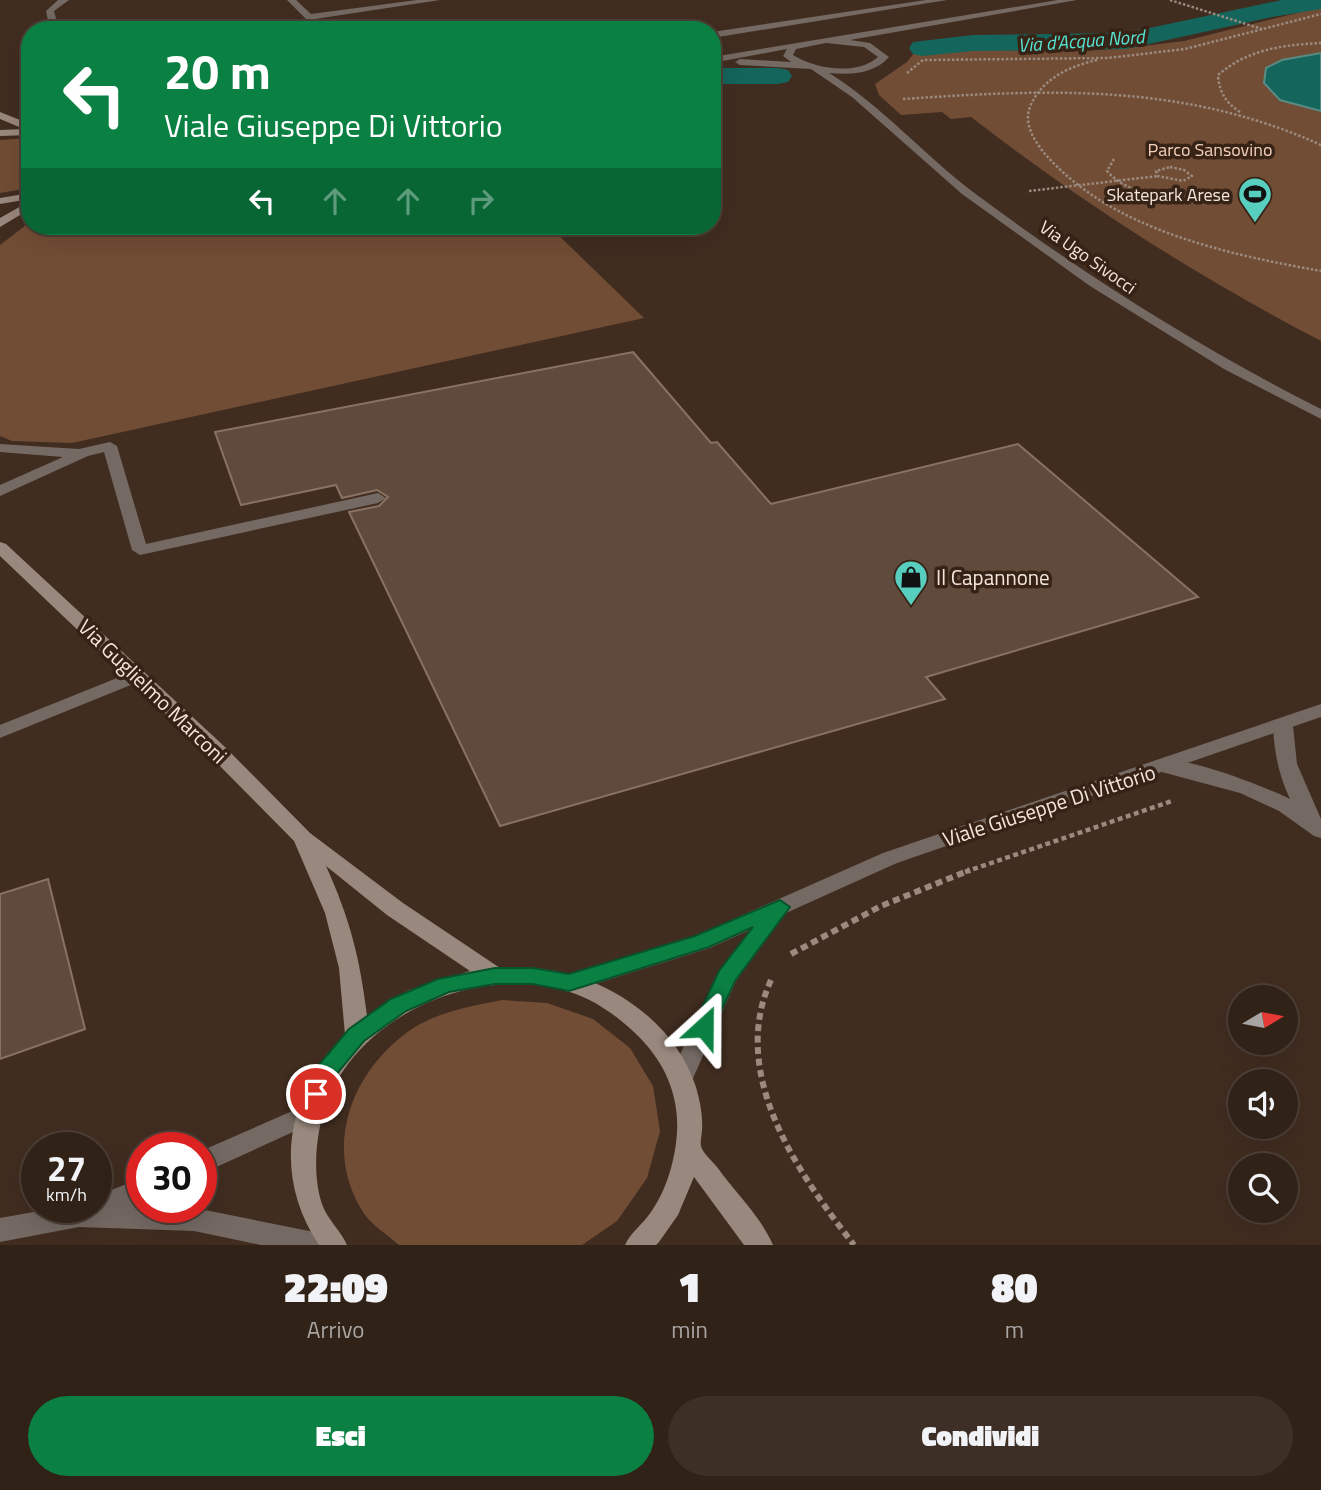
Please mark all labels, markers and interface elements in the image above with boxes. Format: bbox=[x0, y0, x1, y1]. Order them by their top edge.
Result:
water label: Via d'Acqua Nord bbox=[1017, 21, 1148, 59]
text: 20 m bbox=[164, 33, 271, 108]
icon: left bbox=[49, 49, 140, 140]
text: Viale Giuseppe Di Vittorio bbox=[164, 101, 503, 149]
park label: Parco Sansovino bbox=[1148, 136, 1272, 163]
sports icon: Skatepark Arese bbox=[1236, 175, 1274, 224]
place label: Skatepark Arese bbox=[1107, 181, 1230, 208]
icon: left bbox=[243, 182, 281, 220]
icon: ahead bbox=[316, 182, 354, 220]
icon: ahead bbox=[389, 182, 427, 220]
icon: right bbox=[462, 182, 500, 220]
street label: Via Ugo Sivocci bbox=[1034, 214, 1142, 300]
shop icon: Il Capannone bbox=[892, 558, 930, 607]
place label: Il Capannone bbox=[936, 561, 1050, 593]
street label: Via Guglielmo Marconi bbox=[71, 611, 235, 771]
street label: Viale Giuseppe Di Vittorio bbox=[938, 755, 1160, 855]
north arrow bbox=[1228, 985, 1298, 1055]
map controls bbox=[1228, 985, 1298, 1223]
position arrow bbox=[667, 990, 741, 1064]
pin bbox=[286, 1064, 346, 1124]
button: sound bbox=[1228, 1069, 1298, 1139]
icon: arrive bbox=[297, 1075, 335, 1113]
speed limit sign: 30 bbox=[126, 1132, 217, 1223]
text: 27 bbox=[47, 1141, 86, 1195]
button: search bbox=[1228, 1153, 1298, 1223]
text: km/h bbox=[46, 1181, 87, 1208]
text: 22:09 bbox=[283, 1254, 388, 1318]
text: 1 bbox=[678, 1254, 701, 1318]
text: 80 bbox=[991, 1254, 1038, 1318]
text: Arrivo bbox=[307, 1312, 364, 1347]
text: min bbox=[671, 1312, 708, 1347]
text: m bbox=[1005, 1312, 1024, 1347]
button: Esci bbox=[28, 1396, 654, 1476]
button: Condividi bbox=[668, 1396, 1293, 1476]

